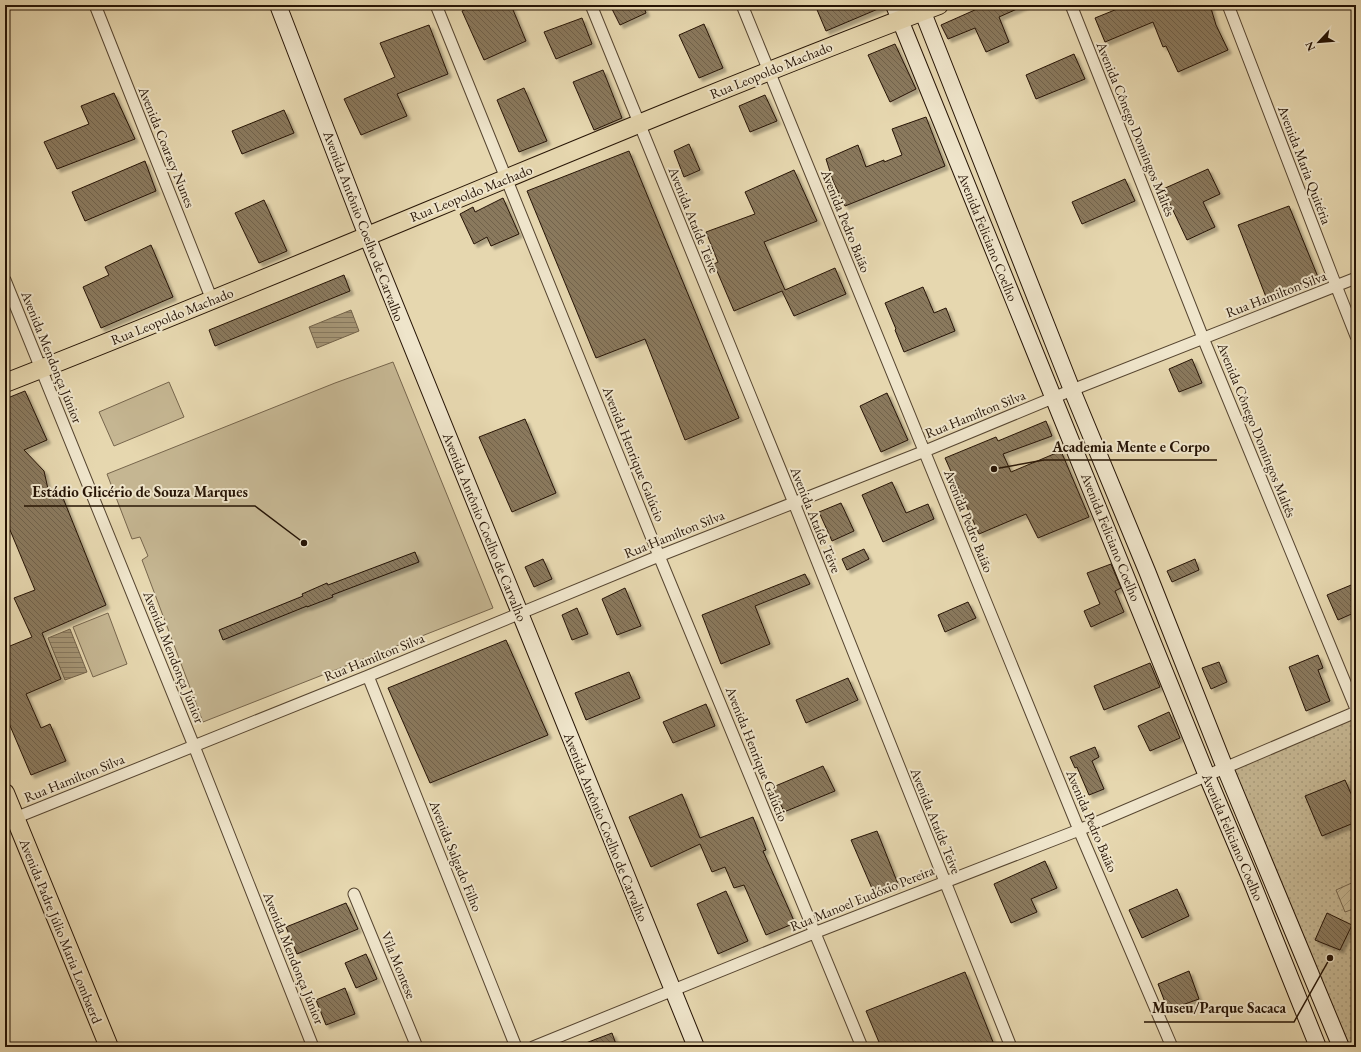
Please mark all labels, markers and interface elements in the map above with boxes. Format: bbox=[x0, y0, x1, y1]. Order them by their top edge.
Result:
north arrow bbox=[1299, 22, 1339, 62]
street label: Rua Leopoldo Machado bbox=[707, 37, 835, 103]
street label: Avenida Cônego Domingos Maltês bbox=[1092, 38, 1180, 219]
text: N bbox=[1302, 39, 1318, 53]
street label: Avenida Coaracy Nunes bbox=[134, 83, 200, 211]
street label: Avenida Maria Quitéria bbox=[1274, 102, 1336, 227]
street label: Avenida Antônio Coelho de Carvalho bbox=[319, 127, 409, 324]
street label: Rua Leopoldo Machado bbox=[407, 160, 535, 226]
street label: Avenida Ataíde Teive bbox=[664, 163, 724, 276]
street label: Avenida Pedro Baião bbox=[817, 166, 875, 275]
street label: Avenida Feliciano Coelho bbox=[954, 169, 1022, 304]
street label: Rua Hamilton Silva bbox=[1223, 266, 1329, 322]
street label: Rua Leopoldo Machado bbox=[108, 283, 236, 349]
street label: Avenida Mendonça Júnior bbox=[17, 287, 87, 426]
street label: Avenida Cônego Domingos Maltês bbox=[1213, 339, 1301, 520]
street label: Avenida Henrique Galúcio bbox=[598, 383, 669, 524]
street label: Rua Hamilton Silva bbox=[922, 386, 1028, 442]
street label: Avenida Antônio Coelho de Carvalho bbox=[438, 429, 531, 624]
callout: Academia Mente e Corpo bbox=[1044, 433, 1217, 460]
text: Academia Mente e Corpo bbox=[1051, 437, 1210, 456]
street label: Avenida Ataíde Teive bbox=[786, 463, 846, 576]
street label: Avenida Pedro Baião bbox=[940, 466, 998, 575]
street label: Avenida Feliciano Coelho bbox=[1077, 469, 1145, 604]
callout: Estádio Glicério de Souza Marques bbox=[24, 479, 255, 506]
text: Estádio Glicério de Souza Marques bbox=[32, 482, 248, 501]
street label: Rua Hamilton Silva bbox=[621, 506, 727, 562]
street label: Avenida Mendonça Júnior bbox=[139, 587, 209, 726]
street label: Rua Hamilton Silva bbox=[321, 629, 427, 685]
street label: Avenida Henrique Galúcio bbox=[721, 683, 792, 824]
street label: Avenida Antônio Coelho de Carvalho bbox=[559, 729, 652, 924]
street label: Rua Hamilton Silva bbox=[21, 750, 127, 806]
street label: Avenida Ataíde Teive bbox=[906, 764, 966, 877]
street label: Avenida Pedro Baião bbox=[1062, 766, 1122, 875]
street label: Avenida Feliciano Coelho bbox=[1198, 770, 1268, 904]
street label: Avenida Salgado Filho bbox=[425, 797, 487, 914]
street label: Avenida Padre Júlio Maria Lombaerd bbox=[15, 835, 107, 1027]
street label: Rua Manoel Eudóxio Pereira bbox=[787, 861, 937, 935]
street label: Avenida Mendonça Júnior bbox=[259, 888, 329, 1027]
street label: Vila Montese bbox=[377, 929, 421, 1002]
callout: Museu/Parque Sacaca bbox=[1144, 995, 1294, 1022]
text: Museu/Parque Sacaca bbox=[1152, 998, 1286, 1017]

